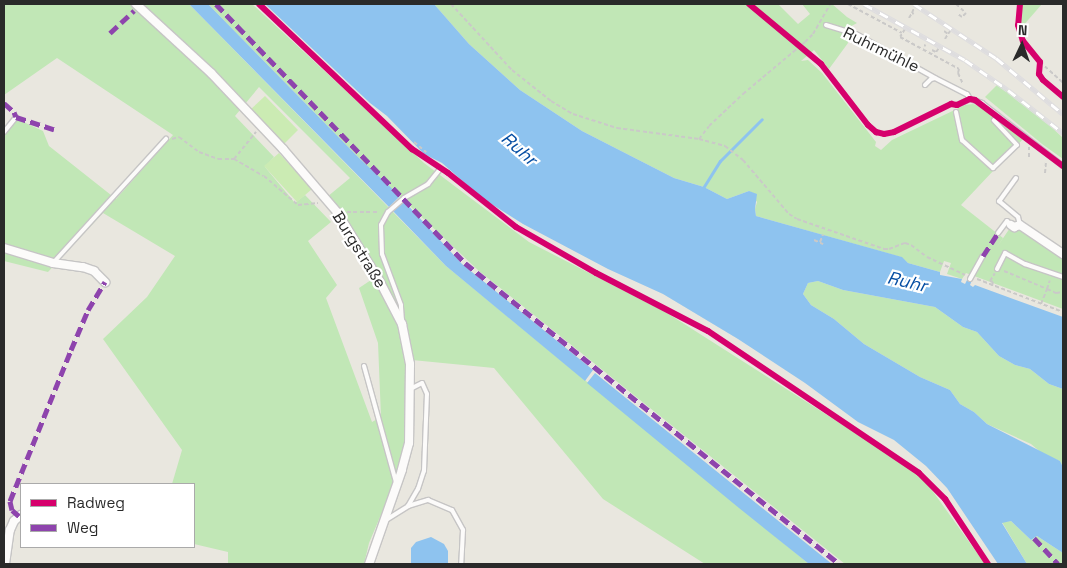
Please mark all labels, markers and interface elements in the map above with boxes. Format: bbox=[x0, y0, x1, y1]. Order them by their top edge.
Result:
north arrow bbox=[997, 20, 1047, 70]
text: N bbox=[1018, 21, 1028, 39]
street label: Ruhrmühle bbox=[840, 23, 922, 77]
water label: Ruhr bbox=[497, 128, 541, 170]
street label: Burgstraße bbox=[328, 208, 390, 292]
water label: Ruhr bbox=[885, 267, 929, 297]
legend bbox=[20, 483, 195, 548]
text: Radweg bbox=[67, 493, 125, 512]
text: Weg bbox=[67, 518, 98, 537]

